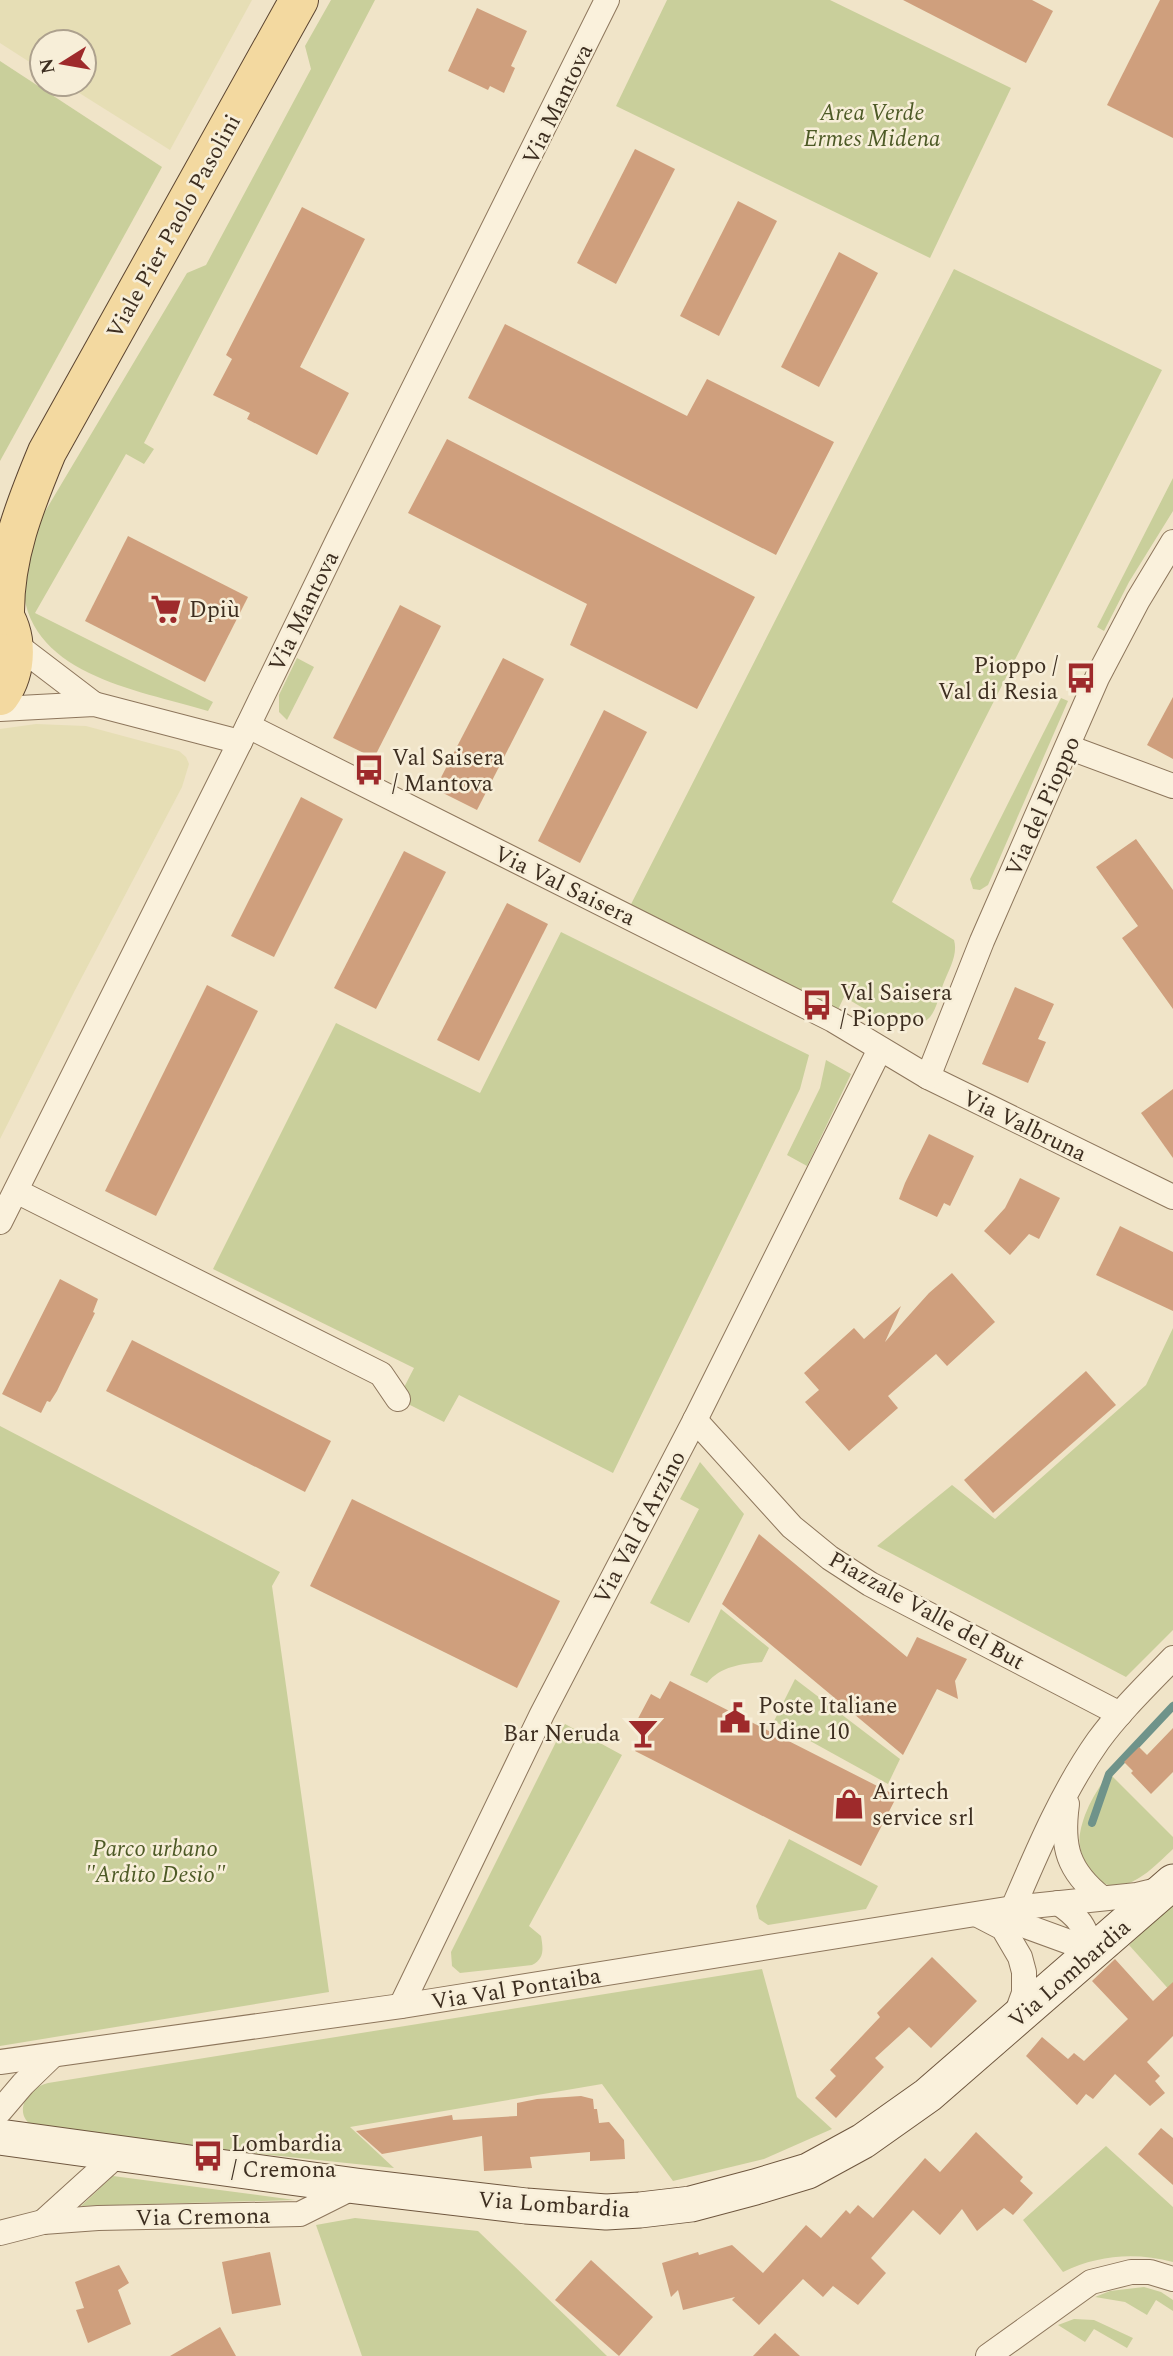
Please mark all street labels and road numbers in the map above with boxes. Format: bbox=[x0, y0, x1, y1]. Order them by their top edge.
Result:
street label: Via Mantova bbox=[514, 38, 603, 171]
street label: Viale Pier Paolo Pasolini bbox=[98, 108, 251, 345]
street label: Via Mantova bbox=[260, 545, 349, 678]
street label: Via del Pioppo bbox=[997, 731, 1090, 883]
street label: Via Val Saisera bbox=[488, 837, 641, 936]
street label: Via Valbruna bbox=[956, 1081, 1092, 1172]
street label: Via Val d'Arzino bbox=[585, 1445, 696, 1611]
street label: Piazzale Valle del But bbox=[822, 1543, 1031, 1680]
street label: Via Lombardia bbox=[1001, 1911, 1139, 2037]
street label: Via Val Pontaiba bbox=[429, 1959, 604, 2020]
street label: Via Lombardia bbox=[477, 2183, 631, 2228]
street label: Via Cremona bbox=[135, 2199, 271, 2236]

